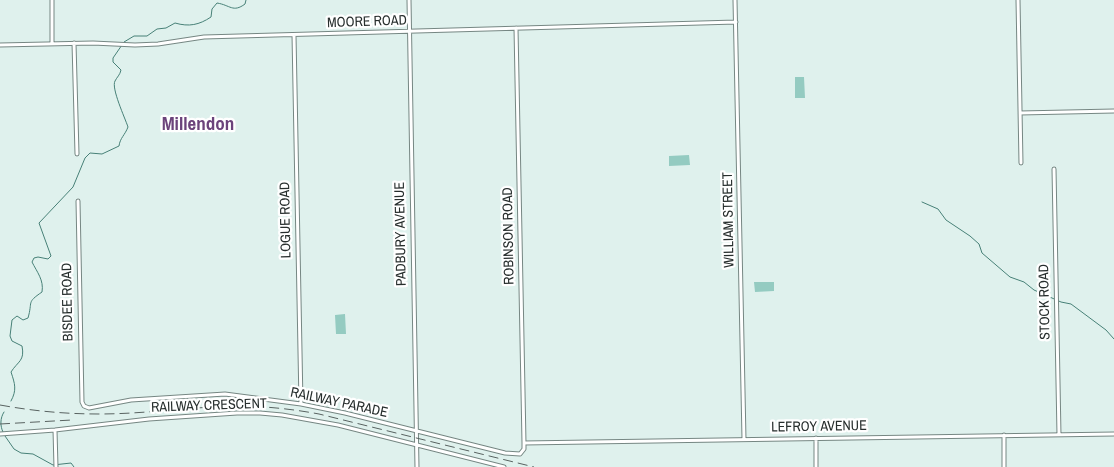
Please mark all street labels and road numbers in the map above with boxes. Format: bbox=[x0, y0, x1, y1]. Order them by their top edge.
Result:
street label: MOORE ROAD bbox=[327, 12, 407, 32]
street label: WILLIAM STREET bbox=[720, 172, 738, 268]
street label: LOGUE ROAD bbox=[277, 182, 295, 258]
street label: PADBURY AVENUE bbox=[392, 182, 410, 286]
street label: ROBINSON ROAD bbox=[500, 187, 518, 285]
street label: BISDEE ROAD bbox=[59, 263, 77, 341]
street label: STOCK ROAD bbox=[1036, 264, 1054, 340]
street label: RAILWAY PARADE bbox=[289, 384, 389, 422]
street label: RAILWAY CRESCENT bbox=[151, 396, 267, 416]
street label: LEFROY AVENUE bbox=[771, 418, 867, 436]

